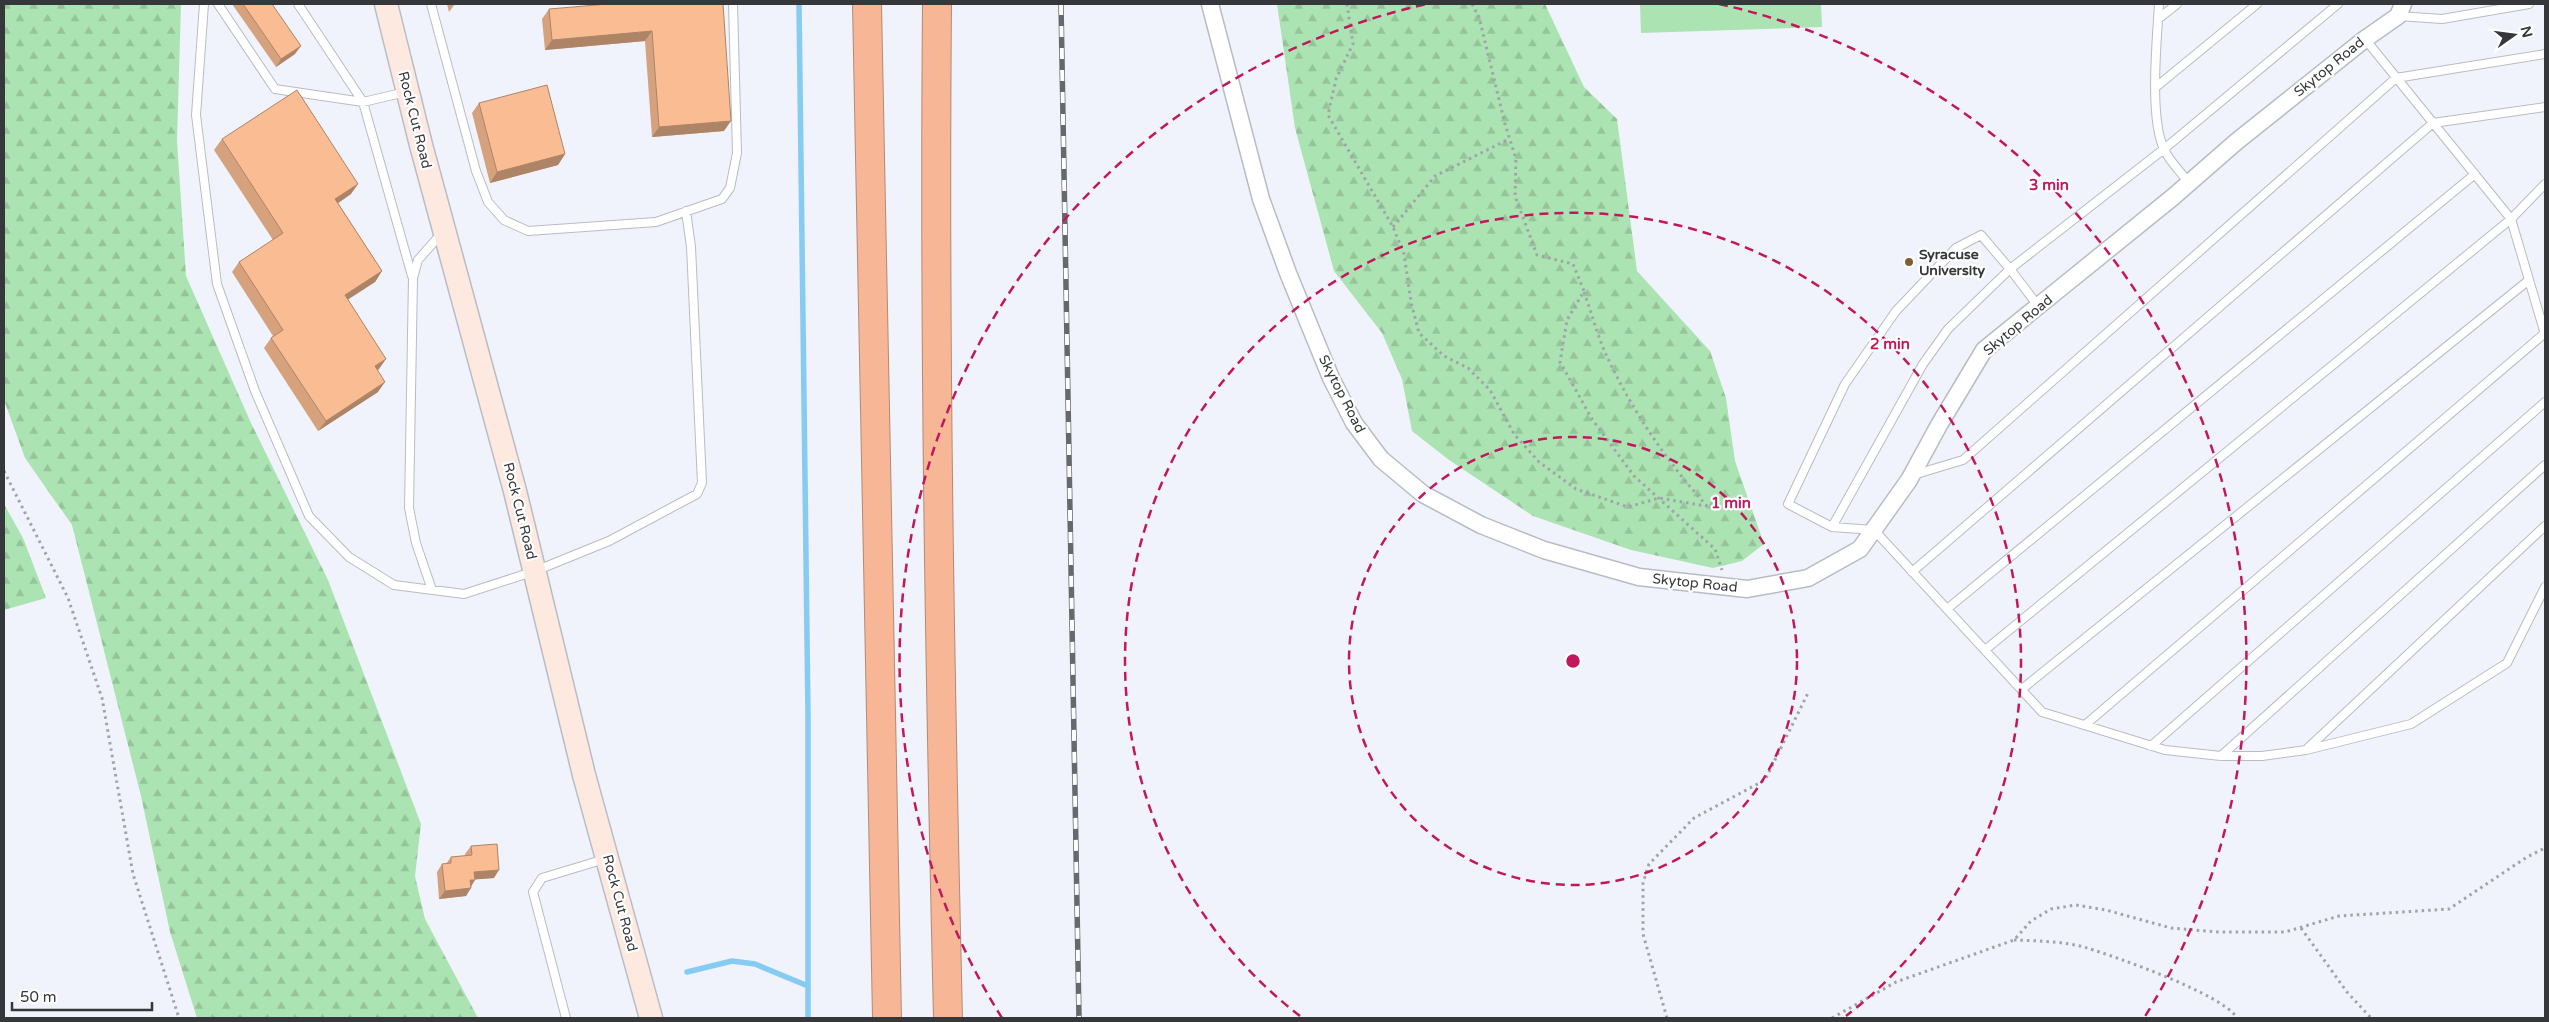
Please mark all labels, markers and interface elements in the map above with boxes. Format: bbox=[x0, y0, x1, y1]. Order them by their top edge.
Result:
north arrow bbox=[2489, 10, 2539, 60]
text: N bbox=[2517, 24, 2536, 39]
street label: Skytop Road bbox=[2290, 34, 2368, 100]
street label: Rock Cut Road bbox=[395, 70, 435, 170]
text: 3 min bbox=[2029, 176, 2069, 194]
place label: Syracuse University bbox=[1919, 246, 1985, 279]
marker: Syracuse University bbox=[1903, 256, 1915, 268]
street label: Skytop Road bbox=[1980, 291, 2056, 359]
text: 2 min bbox=[1870, 335, 1910, 353]
street label: Skytop Road bbox=[1315, 352, 1369, 436]
street label: Rock Cut Road bbox=[500, 461, 540, 561]
text: 1 min bbox=[1711, 494, 1751, 512]
street label: Skytop Road bbox=[1652, 570, 1738, 596]
centre of rings bbox=[1564, 652, 1582, 670]
street label: Rock Cut Road bbox=[599, 853, 641, 953]
scale bar bbox=[12, 980, 152, 1012]
text: 50 m bbox=[20, 988, 57, 1006]

